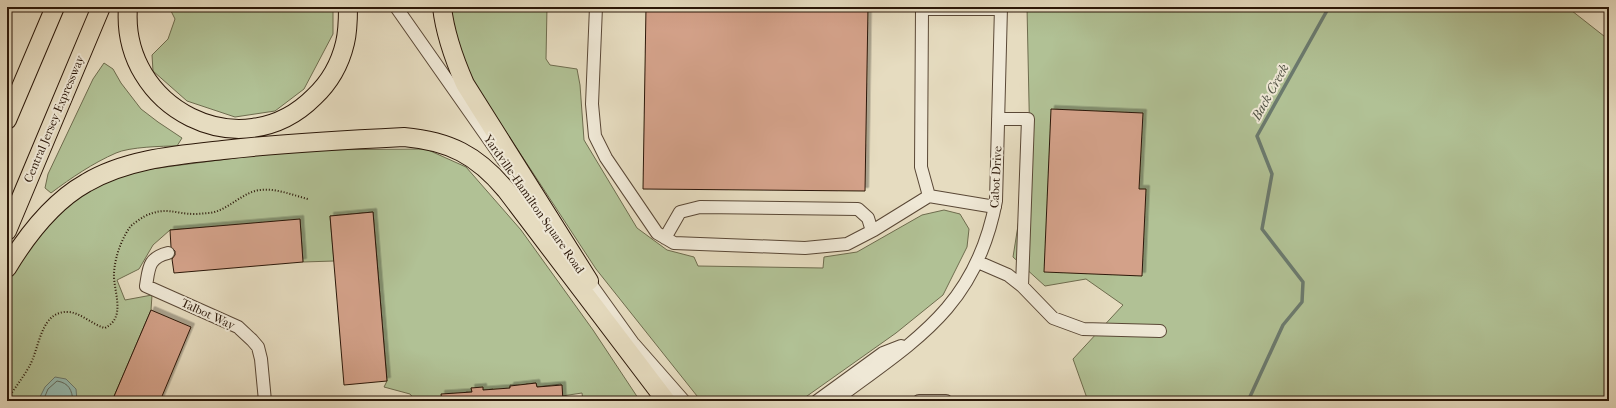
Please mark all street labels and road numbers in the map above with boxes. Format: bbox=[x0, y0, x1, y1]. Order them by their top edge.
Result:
street label: Central Jersey Expressway bbox=[21, 53, 87, 185]
street label: Yardville-Hamilton Square Road bbox=[480, 131, 588, 276]
street label: Cabot Drive bbox=[987, 146, 1005, 208]
street label: Talbot Way bbox=[179, 295, 238, 333]

